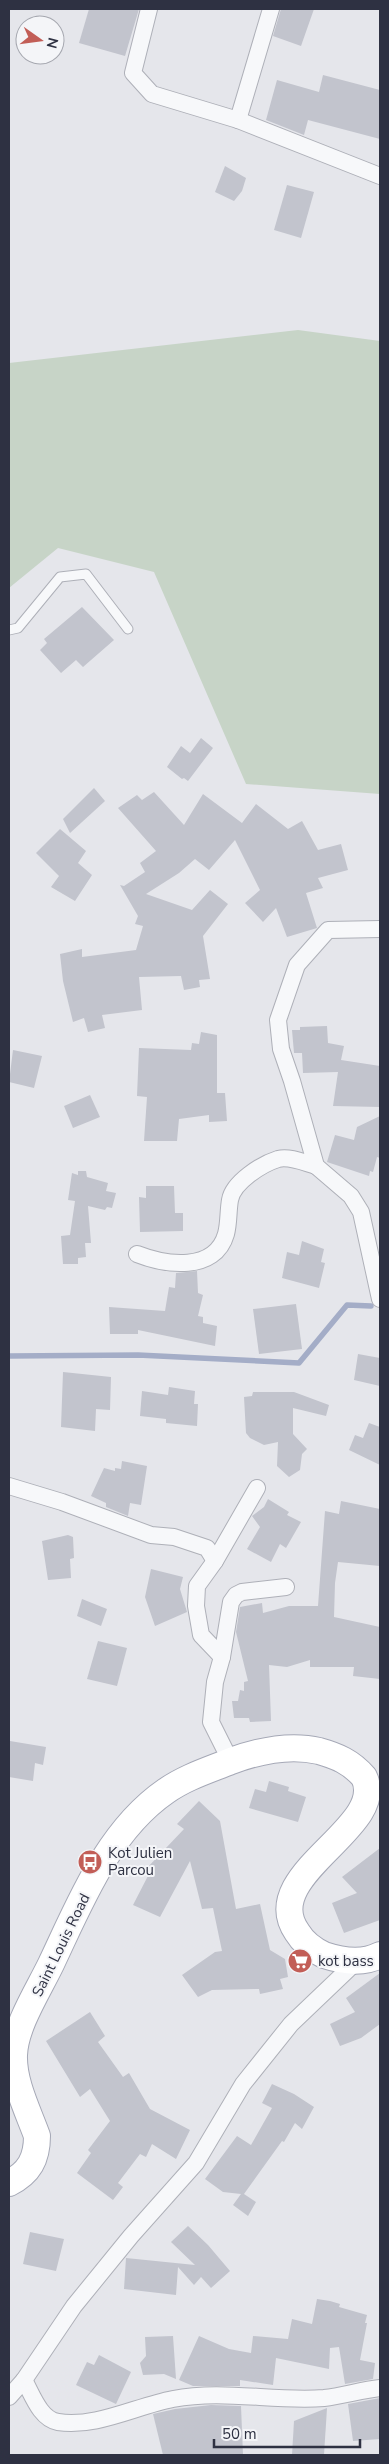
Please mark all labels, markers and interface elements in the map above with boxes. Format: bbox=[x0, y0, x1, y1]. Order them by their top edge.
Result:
north arrow bbox=[15, 15, 65, 65]
text: N bbox=[42, 36, 63, 50]
place label: Kot Julien Parcou bbox=[108, 1843, 172, 1880]
bus stop icon: Kot Julien Parcou bbox=[77, 1849, 103, 1875]
street label: Saint Louis Road bbox=[27, 1890, 95, 2000]
supermarket icon: kot bass bbox=[287, 1948, 313, 1974]
place label: kot bass bbox=[318, 1951, 374, 1971]
scale bar bbox=[214, 2416, 360, 2448]
text: 50 m bbox=[222, 2424, 257, 2444]

